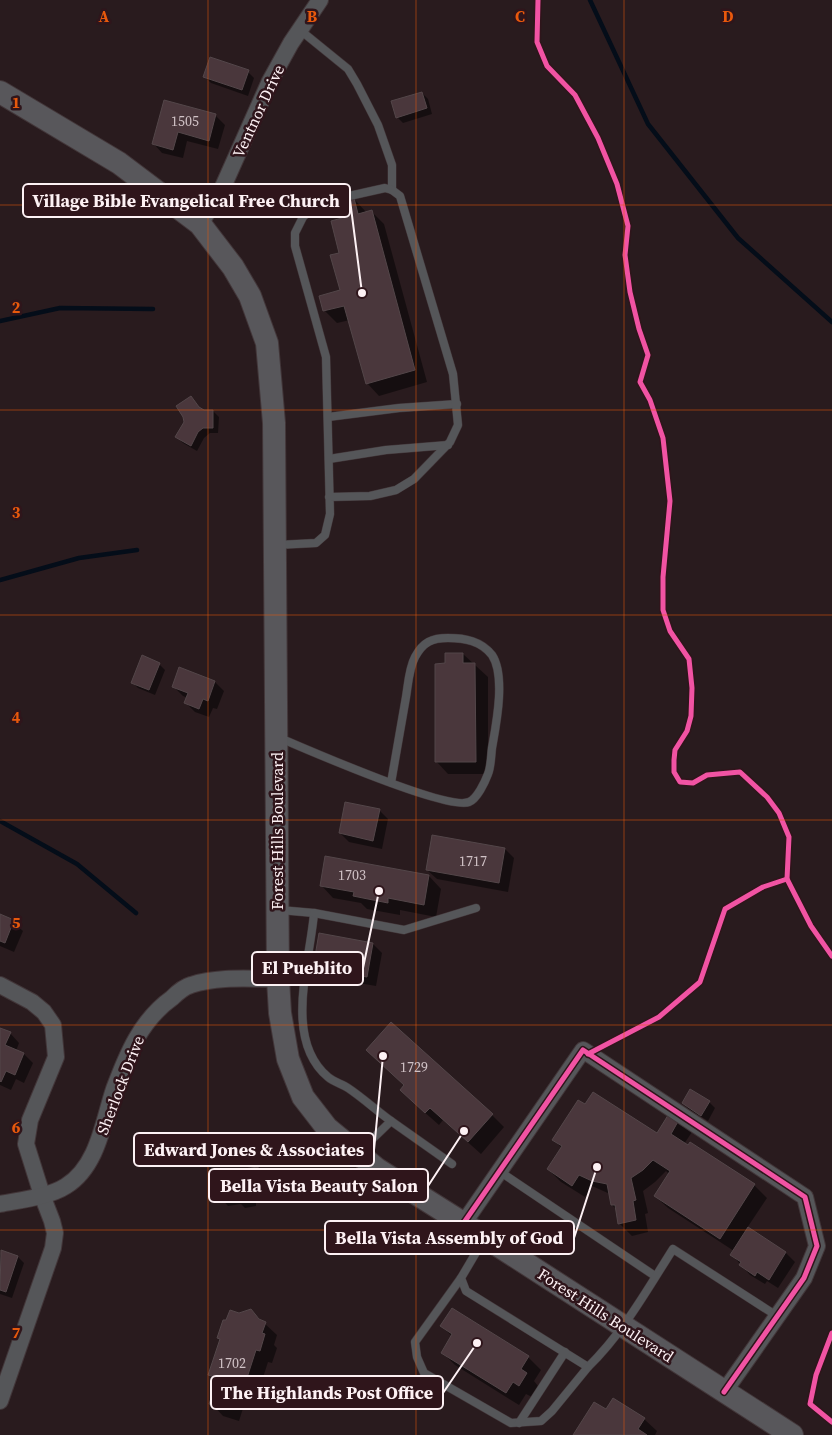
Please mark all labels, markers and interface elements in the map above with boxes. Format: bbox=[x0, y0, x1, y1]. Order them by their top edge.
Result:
text: A bbox=[99, 5, 110, 27]
text: B bbox=[307, 5, 318, 27]
text: C bbox=[515, 5, 525, 27]
text: D bbox=[722, 5, 734, 27]
street label: Ventnor Drive bbox=[227, 61, 289, 161]
text: 1 bbox=[12, 91, 20, 113]
house number: 1505 bbox=[171, 111, 199, 131]
callout: Village Bible Evangelical Free Church bbox=[23, 184, 350, 217]
text: Village Bible Evangelical Free Church bbox=[32, 188, 340, 213]
text: 2 bbox=[12, 296, 21, 318]
text: 3 bbox=[12, 501, 21, 523]
text: 4 bbox=[12, 706, 21, 728]
street label: Forest Hills Boulevard bbox=[266, 752, 288, 910]
house number: 1717 bbox=[459, 851, 487, 871]
house number: 1703 bbox=[338, 865, 366, 885]
text: 5 bbox=[12, 911, 21, 933]
callout: El Pueblito bbox=[252, 952, 363, 985]
text: El Pueblito bbox=[262, 955, 352, 980]
street label: Sherlock Drive bbox=[91, 1032, 149, 1138]
house number: 1729 bbox=[400, 1057, 428, 1077]
text: 6 bbox=[12, 1116, 21, 1138]
callout: Edward Jones & Associates bbox=[134, 1133, 374, 1166]
text: Edward Jones & Associates bbox=[144, 1137, 364, 1162]
callout: Bella Vista Beauty Salon bbox=[209, 1169, 428, 1202]
text: Bella Vista Beauty Salon bbox=[220, 1173, 418, 1198]
callout: Bella Vista Assembly of God bbox=[325, 1221, 574, 1254]
text: Bella Vista Assembly of God bbox=[335, 1225, 563, 1250]
street label: Forest Hills Boulevard bbox=[534, 1263, 678, 1367]
text: 7 bbox=[12, 1321, 21, 1343]
house number: 1702 bbox=[218, 1353, 246, 1373]
callout: The Highlands Post Office bbox=[211, 1376, 443, 1409]
text: The Highlands Post Office bbox=[221, 1380, 433, 1405]

